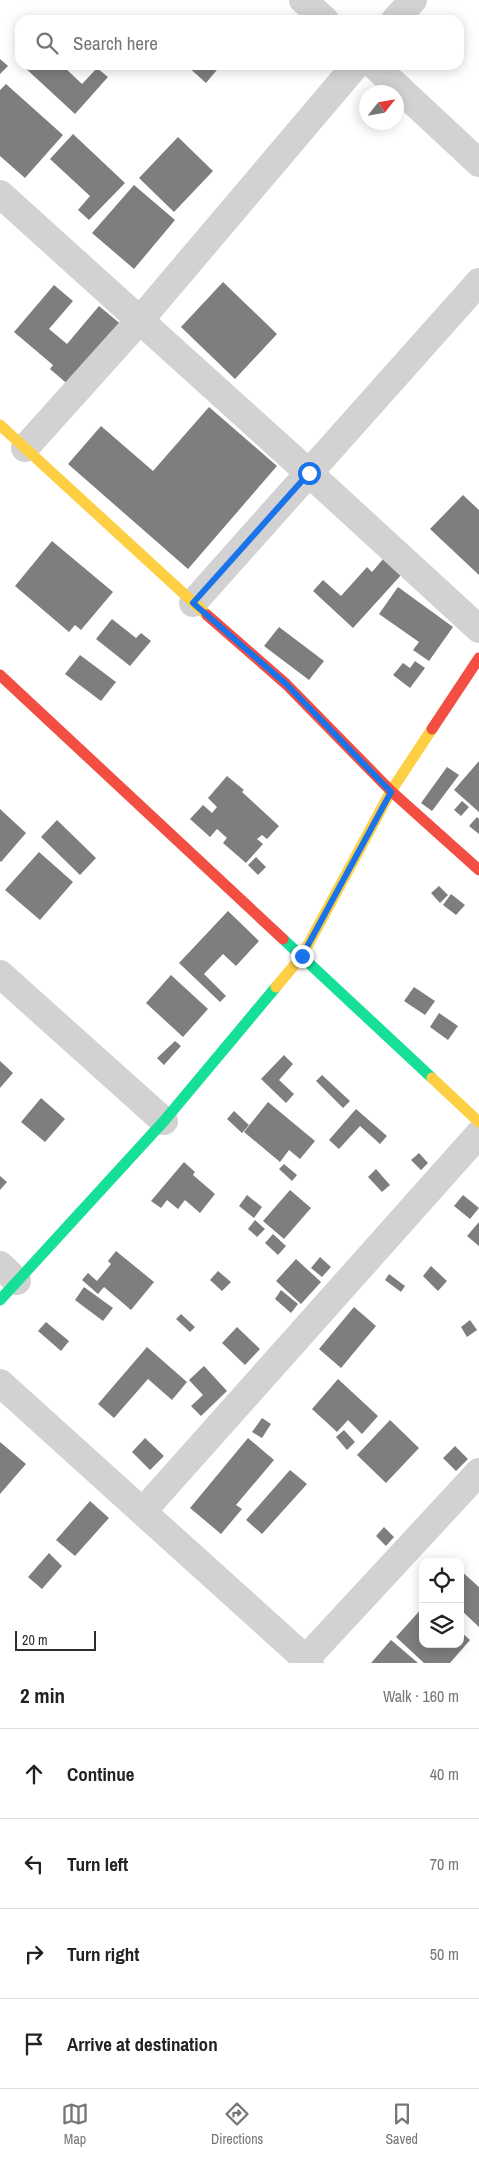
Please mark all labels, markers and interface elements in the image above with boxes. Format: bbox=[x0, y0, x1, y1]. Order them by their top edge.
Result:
search box bbox=[15, 15, 464, 70]
icon: search bbox=[33, 29, 61, 57]
text: Search here bbox=[73, 30, 158, 56]
north arrow bbox=[359, 85, 404, 130]
route start bbox=[298, 462, 321, 485]
route end bbox=[291, 945, 314, 968]
map controls bbox=[419, 1558, 464, 1648]
button: locate bbox=[419, 1558, 464, 1603]
button: layers bbox=[419, 1603, 464, 1648]
scale bar bbox=[15, 1628, 96, 1651]
text: 20 m bbox=[22, 1631, 48, 1649]
text: 2 min bbox=[20, 1681, 65, 1710]
text: Walk · 160 m bbox=[383, 1685, 459, 1707]
icon: ahead bbox=[20, 1760, 48, 1788]
text: Continue bbox=[67, 1761, 135, 1787]
text: 40 m bbox=[430, 1763, 459, 1785]
icon: left bbox=[20, 1850, 48, 1878]
text: Turn left bbox=[67, 1851, 128, 1877]
text: 70 m bbox=[430, 1853, 459, 1875]
icon: right bbox=[20, 1940, 48, 1968]
text: Turn right bbox=[67, 1941, 139, 1967]
text: 50 m bbox=[430, 1943, 459, 1965]
icon: arrive bbox=[20, 2030, 48, 2058]
text: Arrive at destination bbox=[67, 2031, 218, 2057]
tab: Map bbox=[61, 2100, 89, 2148]
tab: Directions bbox=[211, 2100, 263, 2148]
tab: Saved bbox=[385, 2100, 418, 2148]

